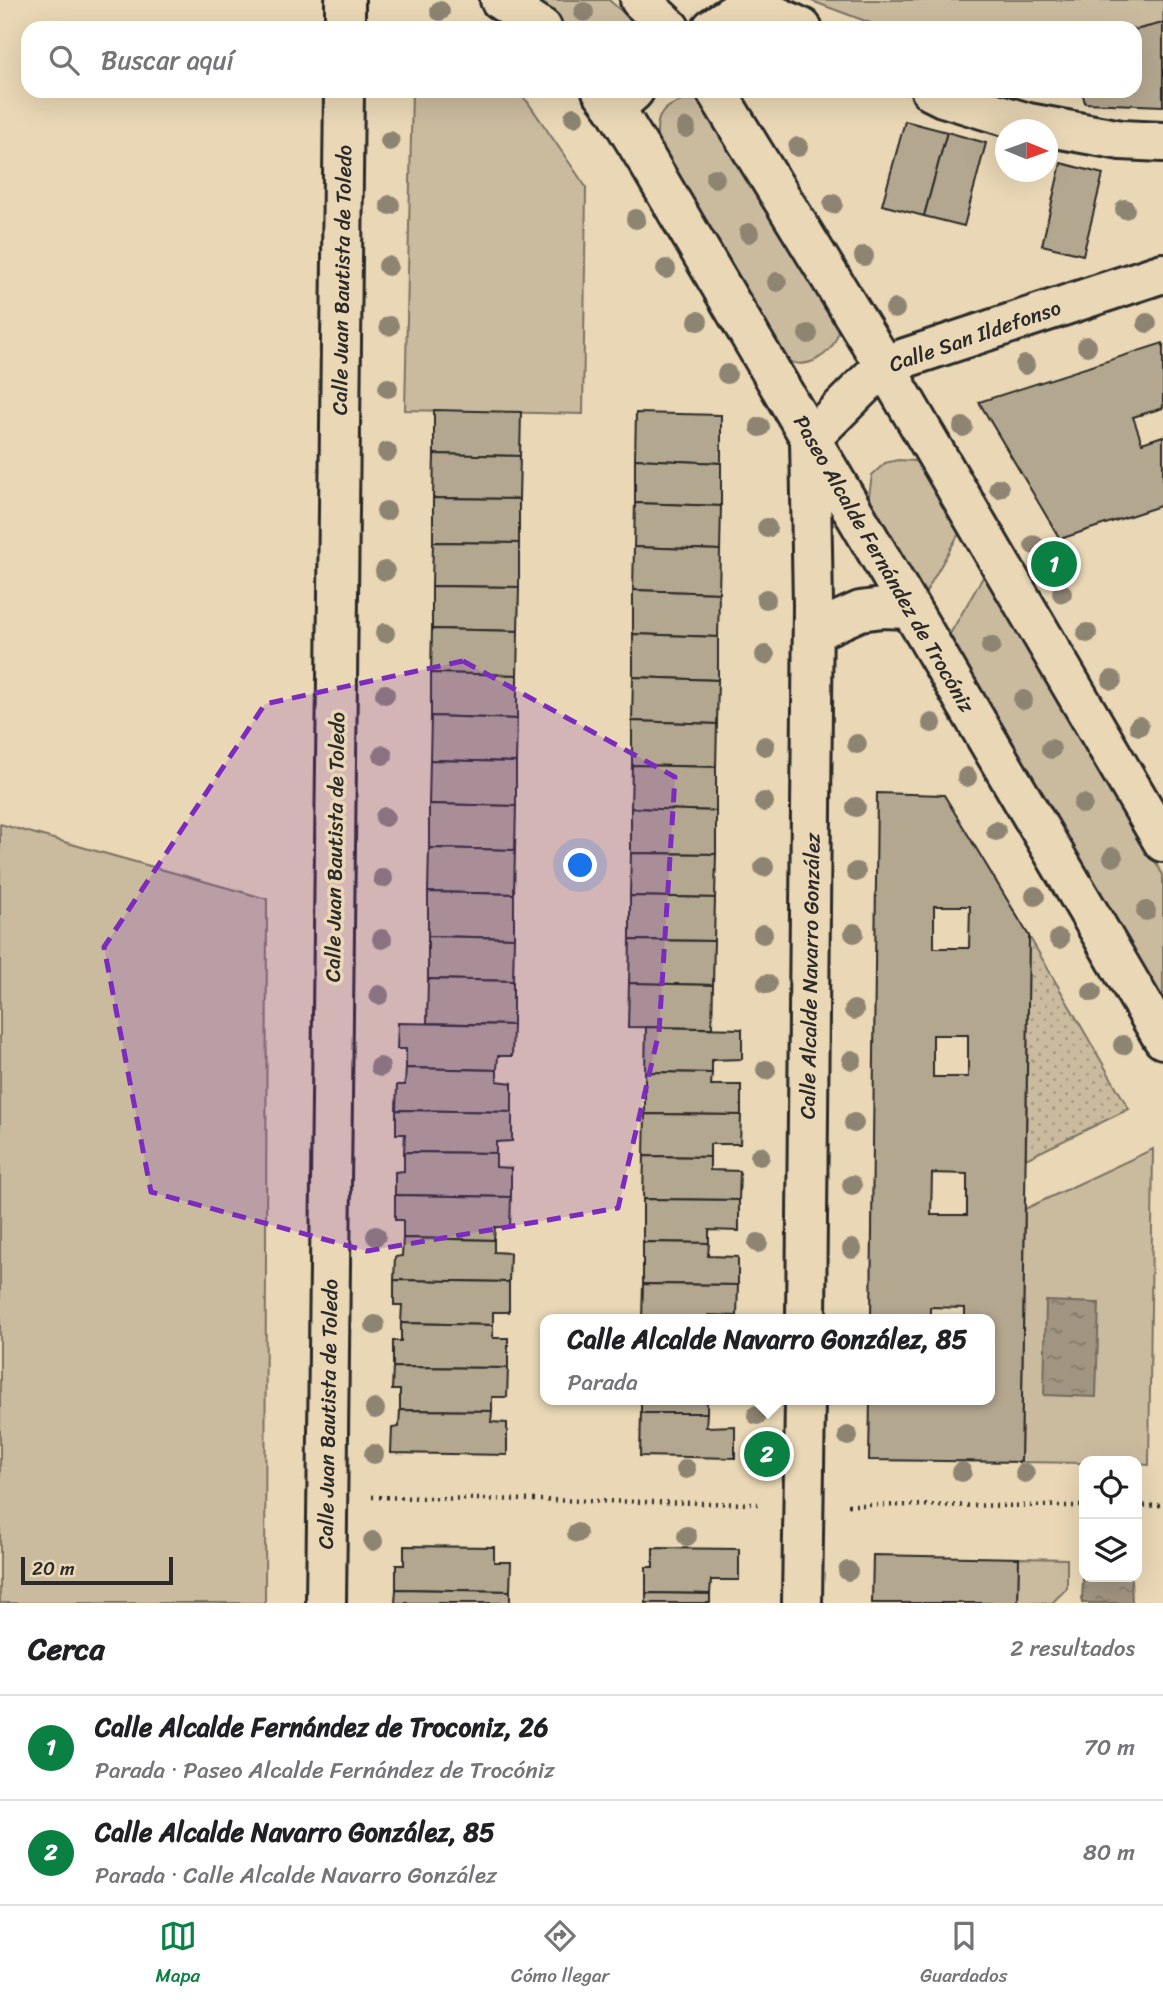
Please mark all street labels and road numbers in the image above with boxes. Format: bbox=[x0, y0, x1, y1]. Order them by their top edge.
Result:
street label: Calle Juan Bautista de Toledo bbox=[321, 145, 363, 415]
street label: Calle San Ildefonso bbox=[884, 289, 1066, 383]
street label: Paseo Alcalde Fernández de Trocóniz bbox=[783, 408, 985, 720]
street label: Calle Juan Bautista de Toledo bbox=[314, 712, 356, 982]
street label: Calle Alcalde Navarro González bbox=[789, 831, 832, 1120]
street label: Calle Juan Bautista de Toledo bbox=[307, 1279, 349, 1549]

